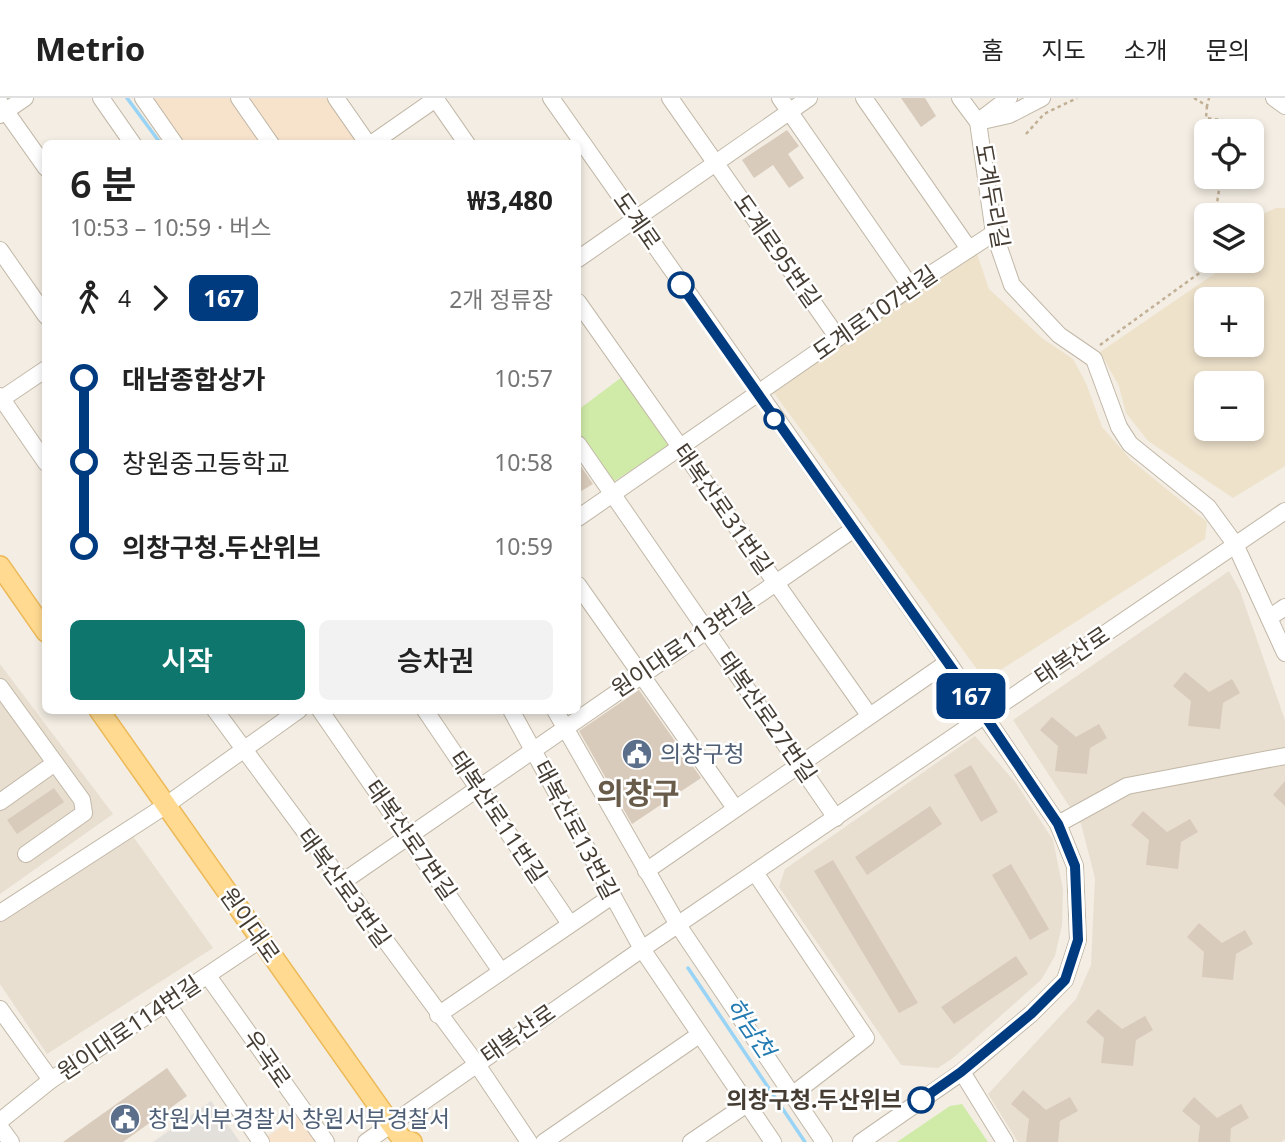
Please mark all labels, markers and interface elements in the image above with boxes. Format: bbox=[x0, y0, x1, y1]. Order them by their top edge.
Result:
text: Metrio bbox=[35, 26, 145, 71]
text: 홈 bbox=[981, 33, 1003, 66]
text: 지도 bbox=[1041, 33, 1086, 66]
text: 소개 bbox=[1124, 33, 1168, 66]
text: 문의 bbox=[1206, 33, 1250, 66]
map controls bbox=[1194, 119, 1264, 441]
button: locate bbox=[1194, 119, 1264, 189]
street label: 도계두리길 bbox=[968, 141, 1018, 251]
text: 6 분 bbox=[70, 157, 137, 209]
text: ₩3,480 bbox=[467, 182, 553, 218]
street label: 도계로 bbox=[607, 185, 669, 256]
street label: 도계로95번길 bbox=[727, 187, 829, 314]
button: layers bbox=[1194, 203, 1264, 273]
text: 10:53 – 10:59 · 버스 bbox=[70, 211, 271, 243]
street label: 도계로107번길 bbox=[806, 257, 943, 367]
unlabelled marker bbox=[668, 272, 694, 298]
icon: walk bbox=[70, 279, 108, 317]
icon: forward bbox=[141, 279, 179, 317]
text: 167 bbox=[203, 281, 244, 314]
text: 4 bbox=[118, 282, 131, 314]
text: 2개 정류장 bbox=[449, 283, 553, 315]
button: + bbox=[1194, 287, 1264, 357]
text: 대남종합상가 bbox=[122, 361, 266, 397]
text: 10:57 bbox=[494, 362, 553, 394]
button: − bbox=[1194, 371, 1264, 441]
unlabelled marker bbox=[764, 409, 784, 429]
street label: 태복산로31번길 bbox=[667, 436, 781, 580]
text: 창원중고등학교 bbox=[122, 445, 289, 481]
text: 10:58 bbox=[494, 446, 553, 478]
text: 의창구청.두산위브 bbox=[122, 529, 321, 565]
text: 10:59 bbox=[494, 530, 553, 562]
street label: 원이대로113번길 bbox=[605, 584, 760, 704]
street label: 태복산로 bbox=[1027, 618, 1115, 692]
button: 시작 bbox=[70, 620, 305, 700]
button: 승차권 bbox=[319, 620, 553, 700]
street label: 태복산로27번길 bbox=[711, 644, 825, 788]
line badge: 167 bbox=[931, 673, 1011, 719]
text: 167 bbox=[950, 679, 992, 712]
public building icon: 의창구청 bbox=[620, 737, 654, 771]
place label: 의창구청 bbox=[660, 737, 745, 769]
street label: 태복산로11번길 bbox=[443, 744, 555, 889]
street label: 태복산로13번길 bbox=[527, 754, 627, 905]
district label: 의창구 bbox=[597, 772, 679, 813]
street label: 태복산로7번길 bbox=[359, 773, 465, 906]
street label: 태복산로3번길 bbox=[291, 821, 399, 953]
street label: 원이대로 bbox=[213, 881, 288, 968]
street label: 원이대로114번길 bbox=[51, 967, 206, 1087]
water label: 하남천 bbox=[719, 990, 785, 1066]
street label: 태복산로 bbox=[474, 996, 561, 1071]
street label: 우곡로 bbox=[237, 1023, 299, 1094]
place label: 의창구청.두산위브 bbox=[726, 1083, 902, 1115]
marker: 의창구청.두산위브 bbox=[908, 1087, 934, 1113]
public building icon: 창원서부경찰서 창원서부경찰서 bbox=[108, 1102, 142, 1136]
place label: 창원서부경찰서 창원서부경찰서 bbox=[148, 1102, 450, 1134]

